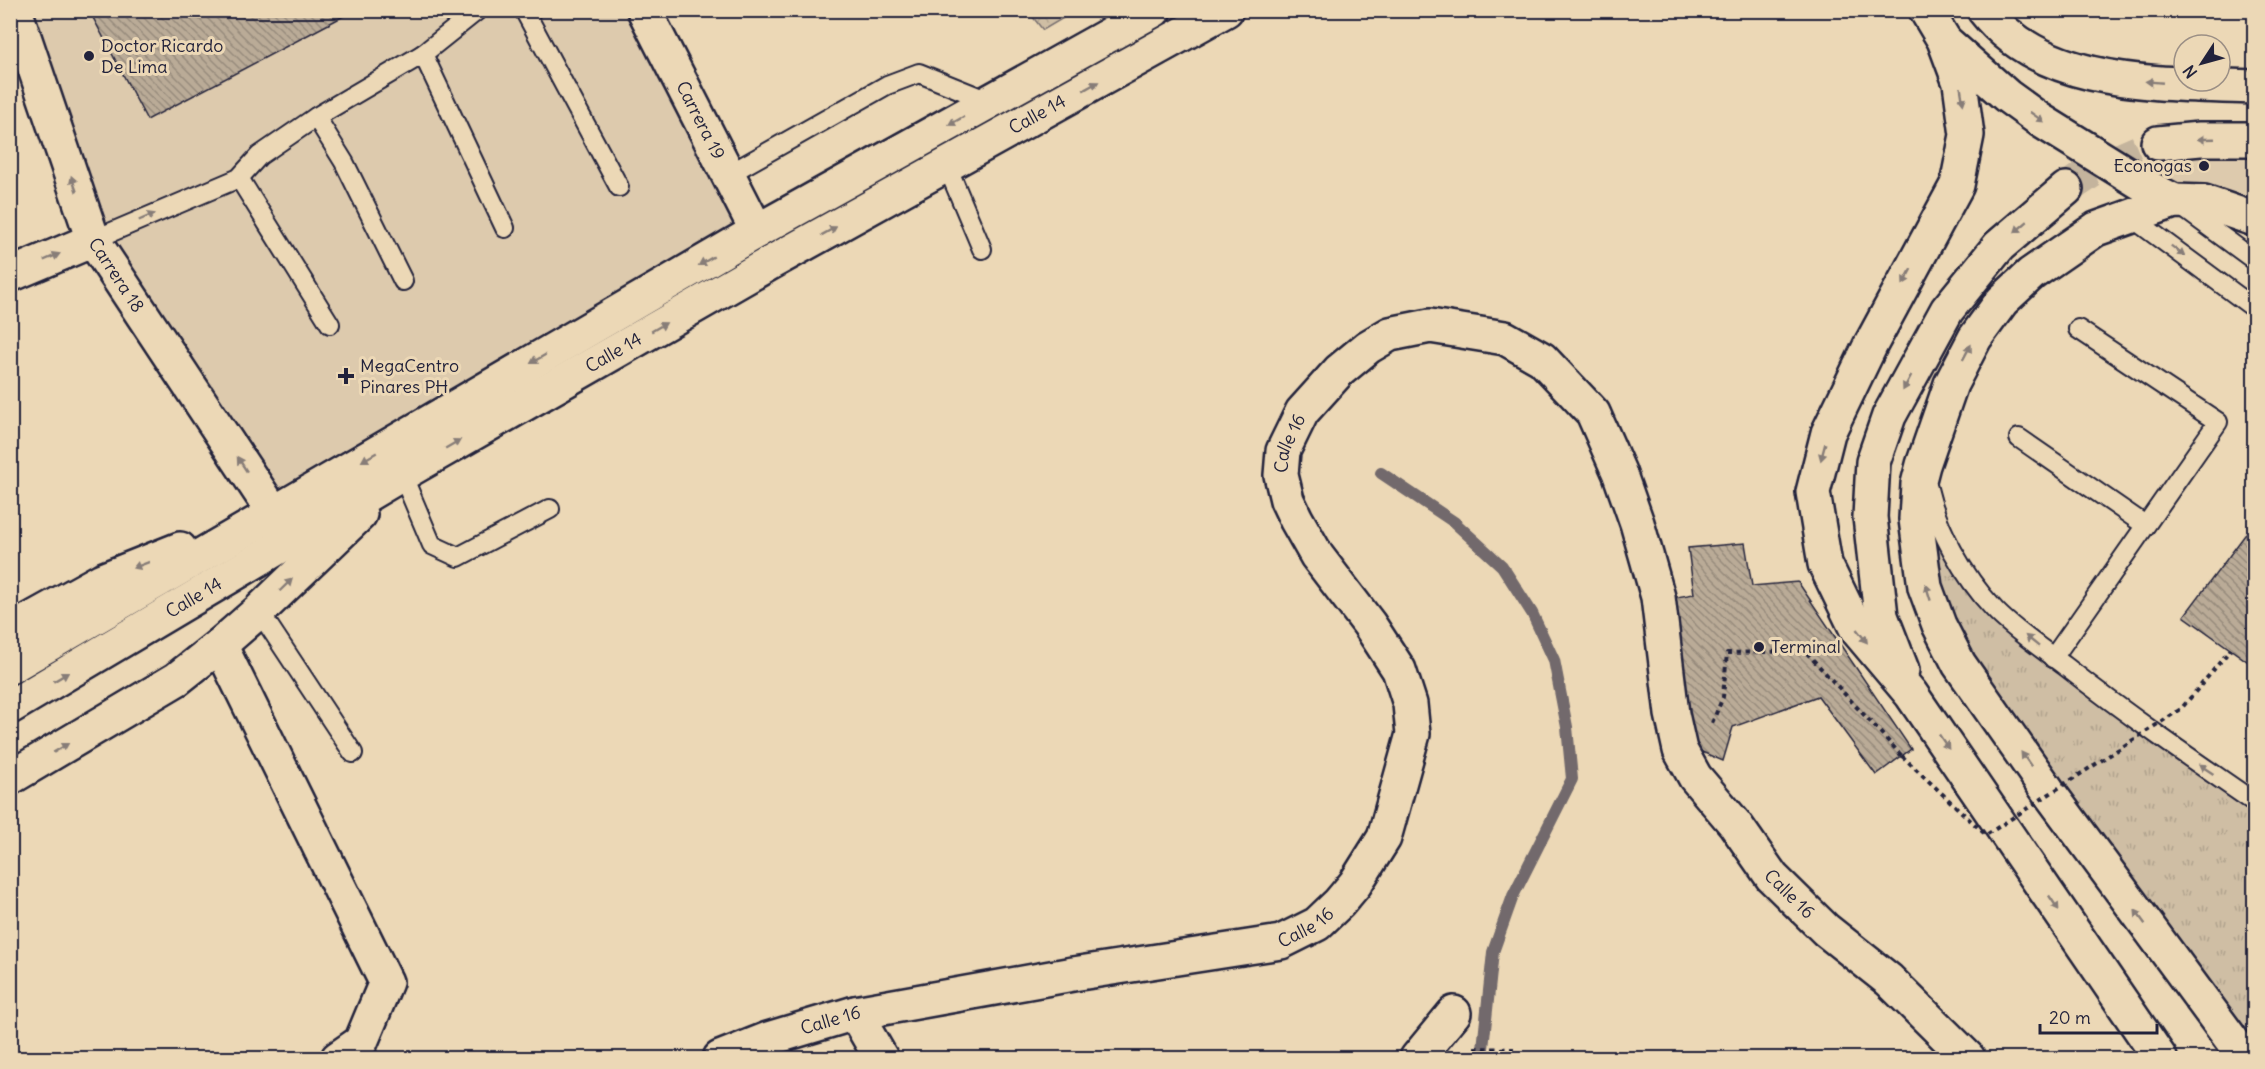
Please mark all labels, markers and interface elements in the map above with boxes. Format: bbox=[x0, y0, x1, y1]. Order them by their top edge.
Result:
north arrow bbox=[2172, 33, 2232, 93]
place label: Doctor Ricardo De Lima bbox=[101, 34, 223, 78]
marker: Doctor Ricardo De Lima bbox=[82, 49, 96, 63]
text: N bbox=[2179, 61, 2201, 82]
street label: Carrera 19 bbox=[671, 77, 731, 163]
one-way arrow bbox=[2145, 77, 2164, 87]
one-way arrow bbox=[1083, 80, 1099, 91]
one-way arrow bbox=[1957, 86, 1966, 105]
street label: Calle 14 bbox=[1005, 89, 1070, 139]
one-way arrow bbox=[2030, 111, 2045, 123]
one-way arrow bbox=[948, 116, 965, 126]
one-way arrow bbox=[2197, 135, 2216, 144]
place label: Econogas bbox=[2114, 154, 2192, 177]
marker: Econogas bbox=[2197, 159, 2211, 173]
one-way arrow bbox=[69, 175, 79, 193]
one-way arrow bbox=[139, 212, 156, 221]
one-way arrow bbox=[2013, 221, 2029, 234]
one-way arrow bbox=[820, 226, 837, 236]
street label: Carrera 18 bbox=[84, 233, 150, 317]
one-way arrow bbox=[2171, 245, 2186, 257]
one-way arrow bbox=[43, 252, 61, 261]
one-way arrow bbox=[697, 256, 714, 266]
one-way arrow bbox=[1902, 268, 1912, 285]
one-way arrow bbox=[651, 321, 667, 332]
street label: Calle 14 bbox=[581, 327, 646, 378]
one-way arrow bbox=[1962, 344, 1972, 361]
place label: MegaCentro Pinares PH bbox=[360, 354, 459, 398]
one-way arrow bbox=[529, 354, 546, 364]
marker: MegaCentro Pinares PH bbox=[337, 367, 355, 385]
one-way arrow bbox=[1902, 375, 1912, 392]
street label: Calle 16 bbox=[1269, 410, 1310, 474]
one-way arrow bbox=[445, 439, 461, 450]
one-way arrow bbox=[1818, 443, 1828, 461]
one-way arrow bbox=[361, 452, 377, 463]
one-way arrow bbox=[237, 456, 248, 472]
one-way arrow bbox=[132, 560, 150, 570]
street label: Calle 14 bbox=[161, 572, 226, 623]
one-way arrow bbox=[278, 578, 293, 592]
one-way arrow bbox=[1923, 583, 1932, 601]
one-way arrow bbox=[1855, 628, 1867, 643]
place label: Terminal bbox=[1771, 635, 1841, 658]
one-way arrow bbox=[2025, 635, 2040, 647]
marker: Terminal bbox=[1752, 640, 1766, 654]
one-way arrow bbox=[53, 672, 69, 683]
one-way arrow bbox=[1938, 734, 1950, 750]
one-way arrow bbox=[53, 743, 69, 754]
one-way arrow bbox=[2021, 751, 2032, 767]
one-way arrow bbox=[2198, 764, 2214, 775]
street label: Calle 16 bbox=[1759, 865, 1820, 923]
one-way arrow bbox=[2048, 895, 2060, 911]
street label: Calle 16 bbox=[1274, 902, 1339, 953]
one-way arrow bbox=[2134, 910, 2146, 926]
scale bar bbox=[2040, 997, 2157, 1035]
street label: Calle 16 bbox=[798, 1000, 862, 1040]
text: 20 m bbox=[2049, 1006, 2091, 1029]

